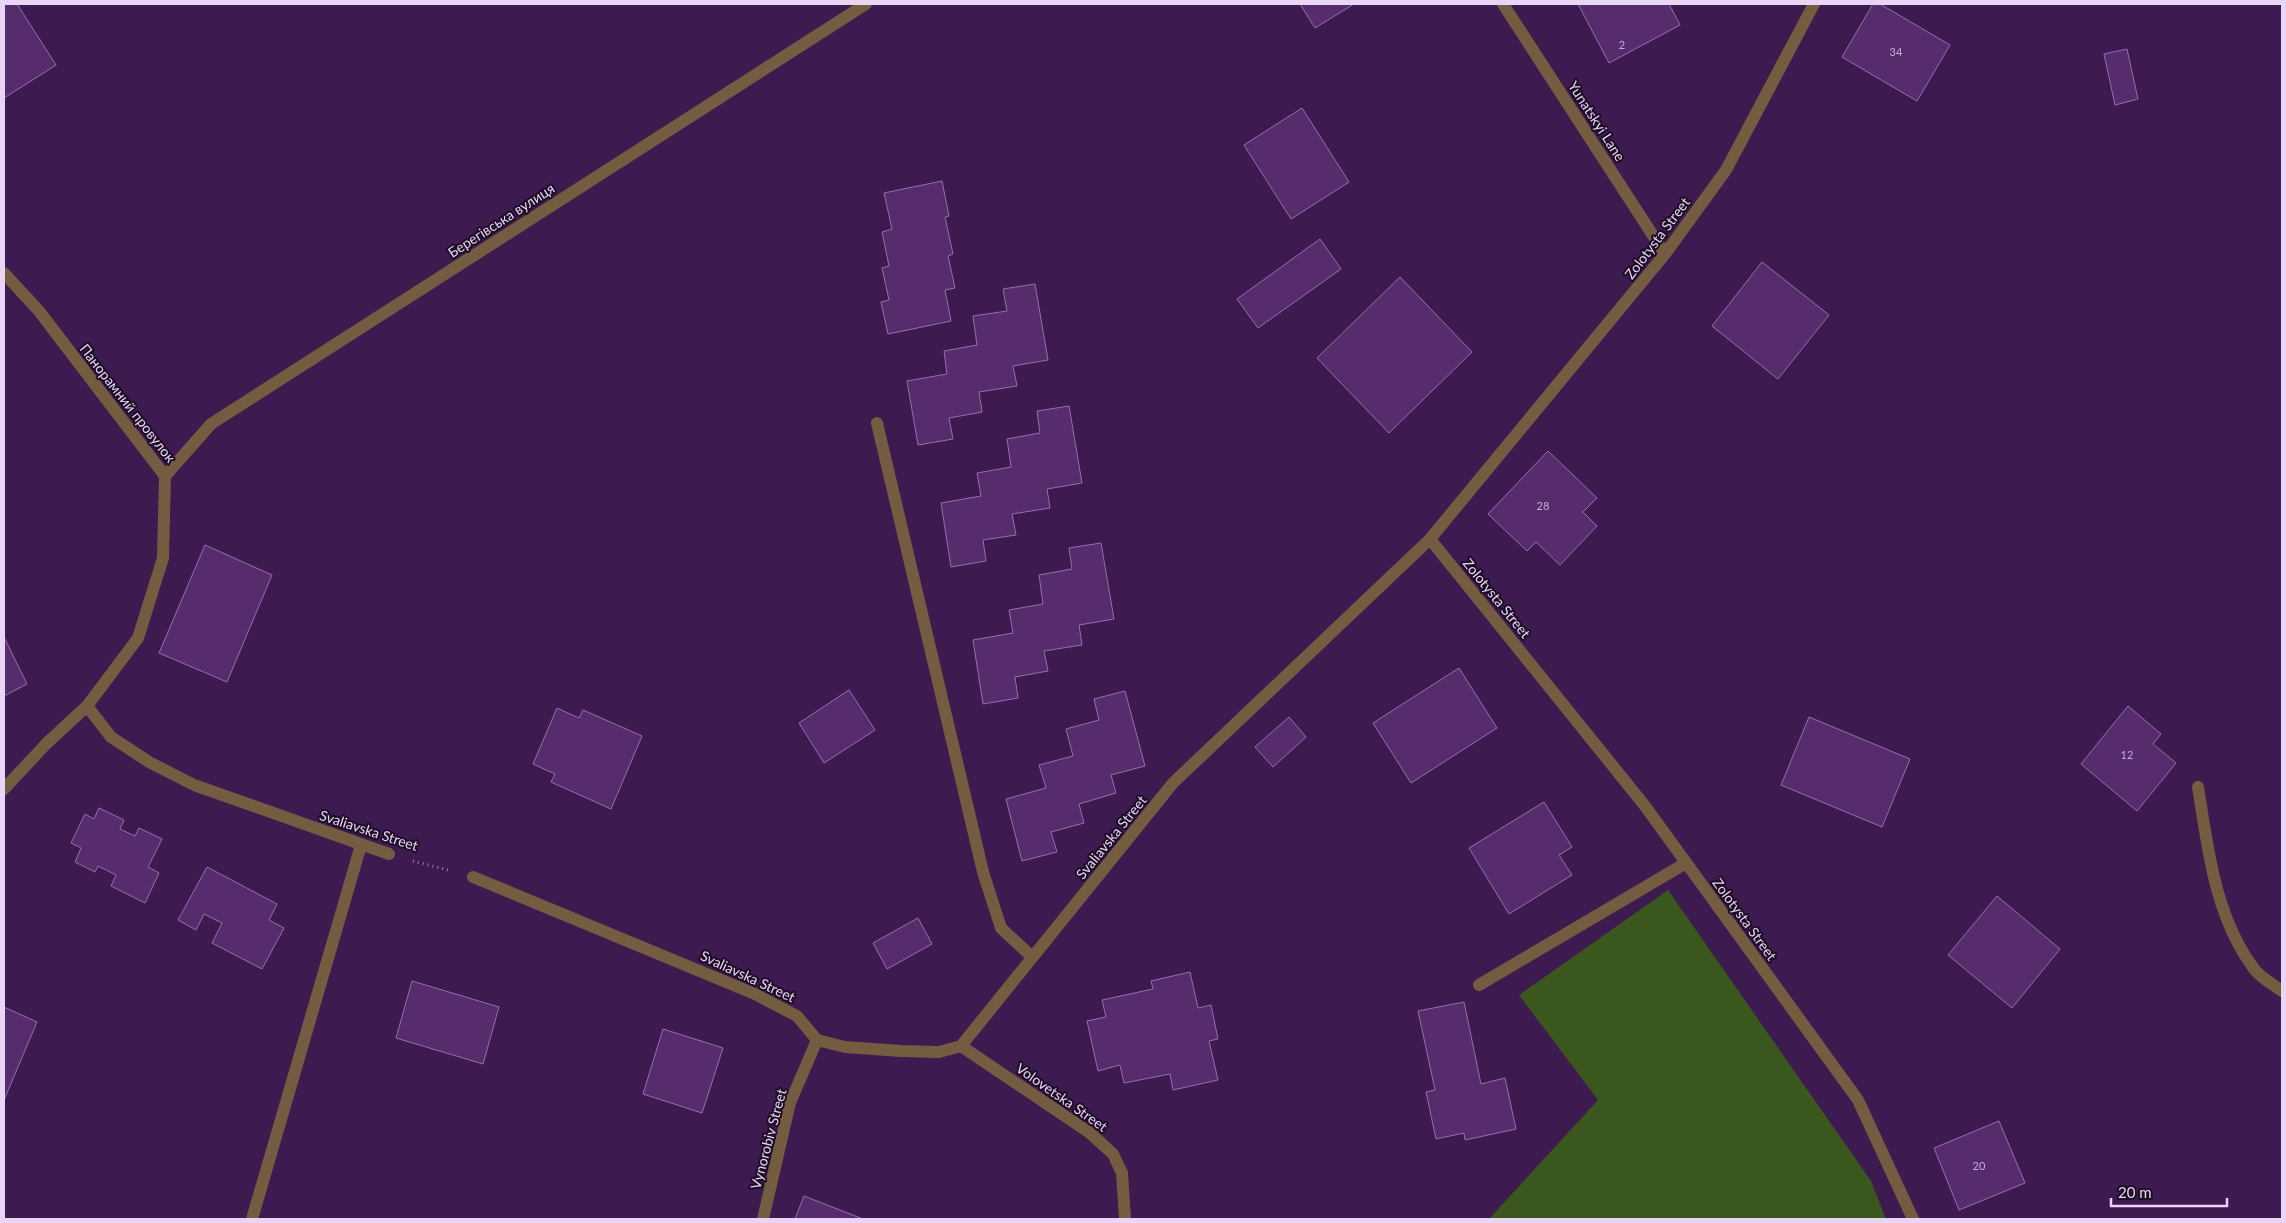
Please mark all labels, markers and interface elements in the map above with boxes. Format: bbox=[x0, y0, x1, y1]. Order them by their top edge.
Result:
house number: 2 bbox=[1619, 38, 1625, 51]
house number: 34 bbox=[1890, 45, 1903, 58]
street label: Yunatskyi Lane bbox=[1565, 78, 1629, 164]
street label: Берегівська вулиця bbox=[445, 179, 557, 261]
street label: Zolotysta Street bbox=[1621, 194, 1693, 282]
street label: Панорамний провулок bbox=[77, 340, 180, 466]
house number: 28 bbox=[1537, 499, 1549, 512]
street label: Zolotysta Street bbox=[1460, 555, 1534, 641]
house number: 12 bbox=[2121, 748, 2133, 761]
street label: Svaliavska Street bbox=[1072, 792, 1150, 882]
street label: Svaliavska Street bbox=[318, 806, 420, 854]
street label: Zolotysta Street bbox=[1709, 874, 1781, 964]
street label: Svaliavska Street bbox=[698, 947, 798, 1005]
street label: Volovetska Street bbox=[1013, 1059, 1111, 1135]
street label: Vynorobiv Street bbox=[746, 1087, 790, 1191]
house number: 20 bbox=[1973, 1159, 1986, 1172]
scale bar bbox=[2111, 1176, 2227, 1208]
text: 20 m bbox=[2118, 1183, 2152, 1201]

